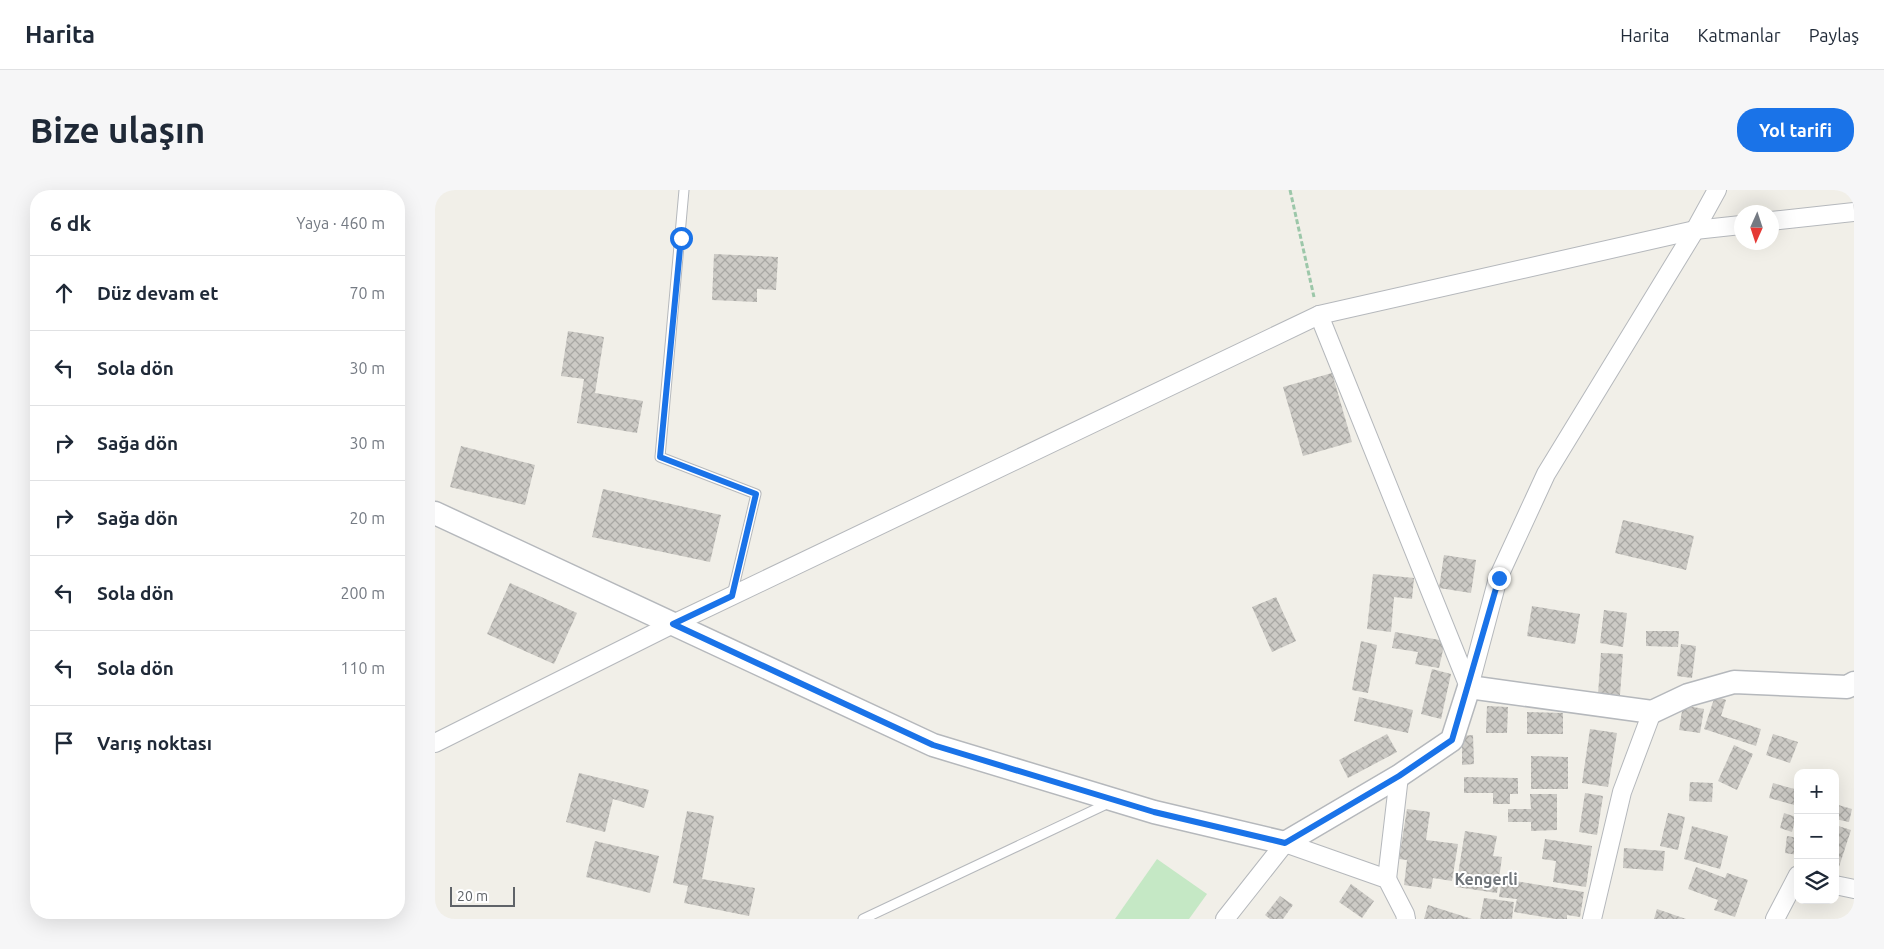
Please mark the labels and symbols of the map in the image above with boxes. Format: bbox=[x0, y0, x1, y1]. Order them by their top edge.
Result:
north arrow bbox=[1734, 205, 1779, 250]
route start bbox=[670, 227, 693, 250]
route end bbox=[1488, 567, 1511, 590]
district label: Kengerli bbox=[1454, 870, 1518, 888]
scale bar bbox=[450, 884, 515, 907]

